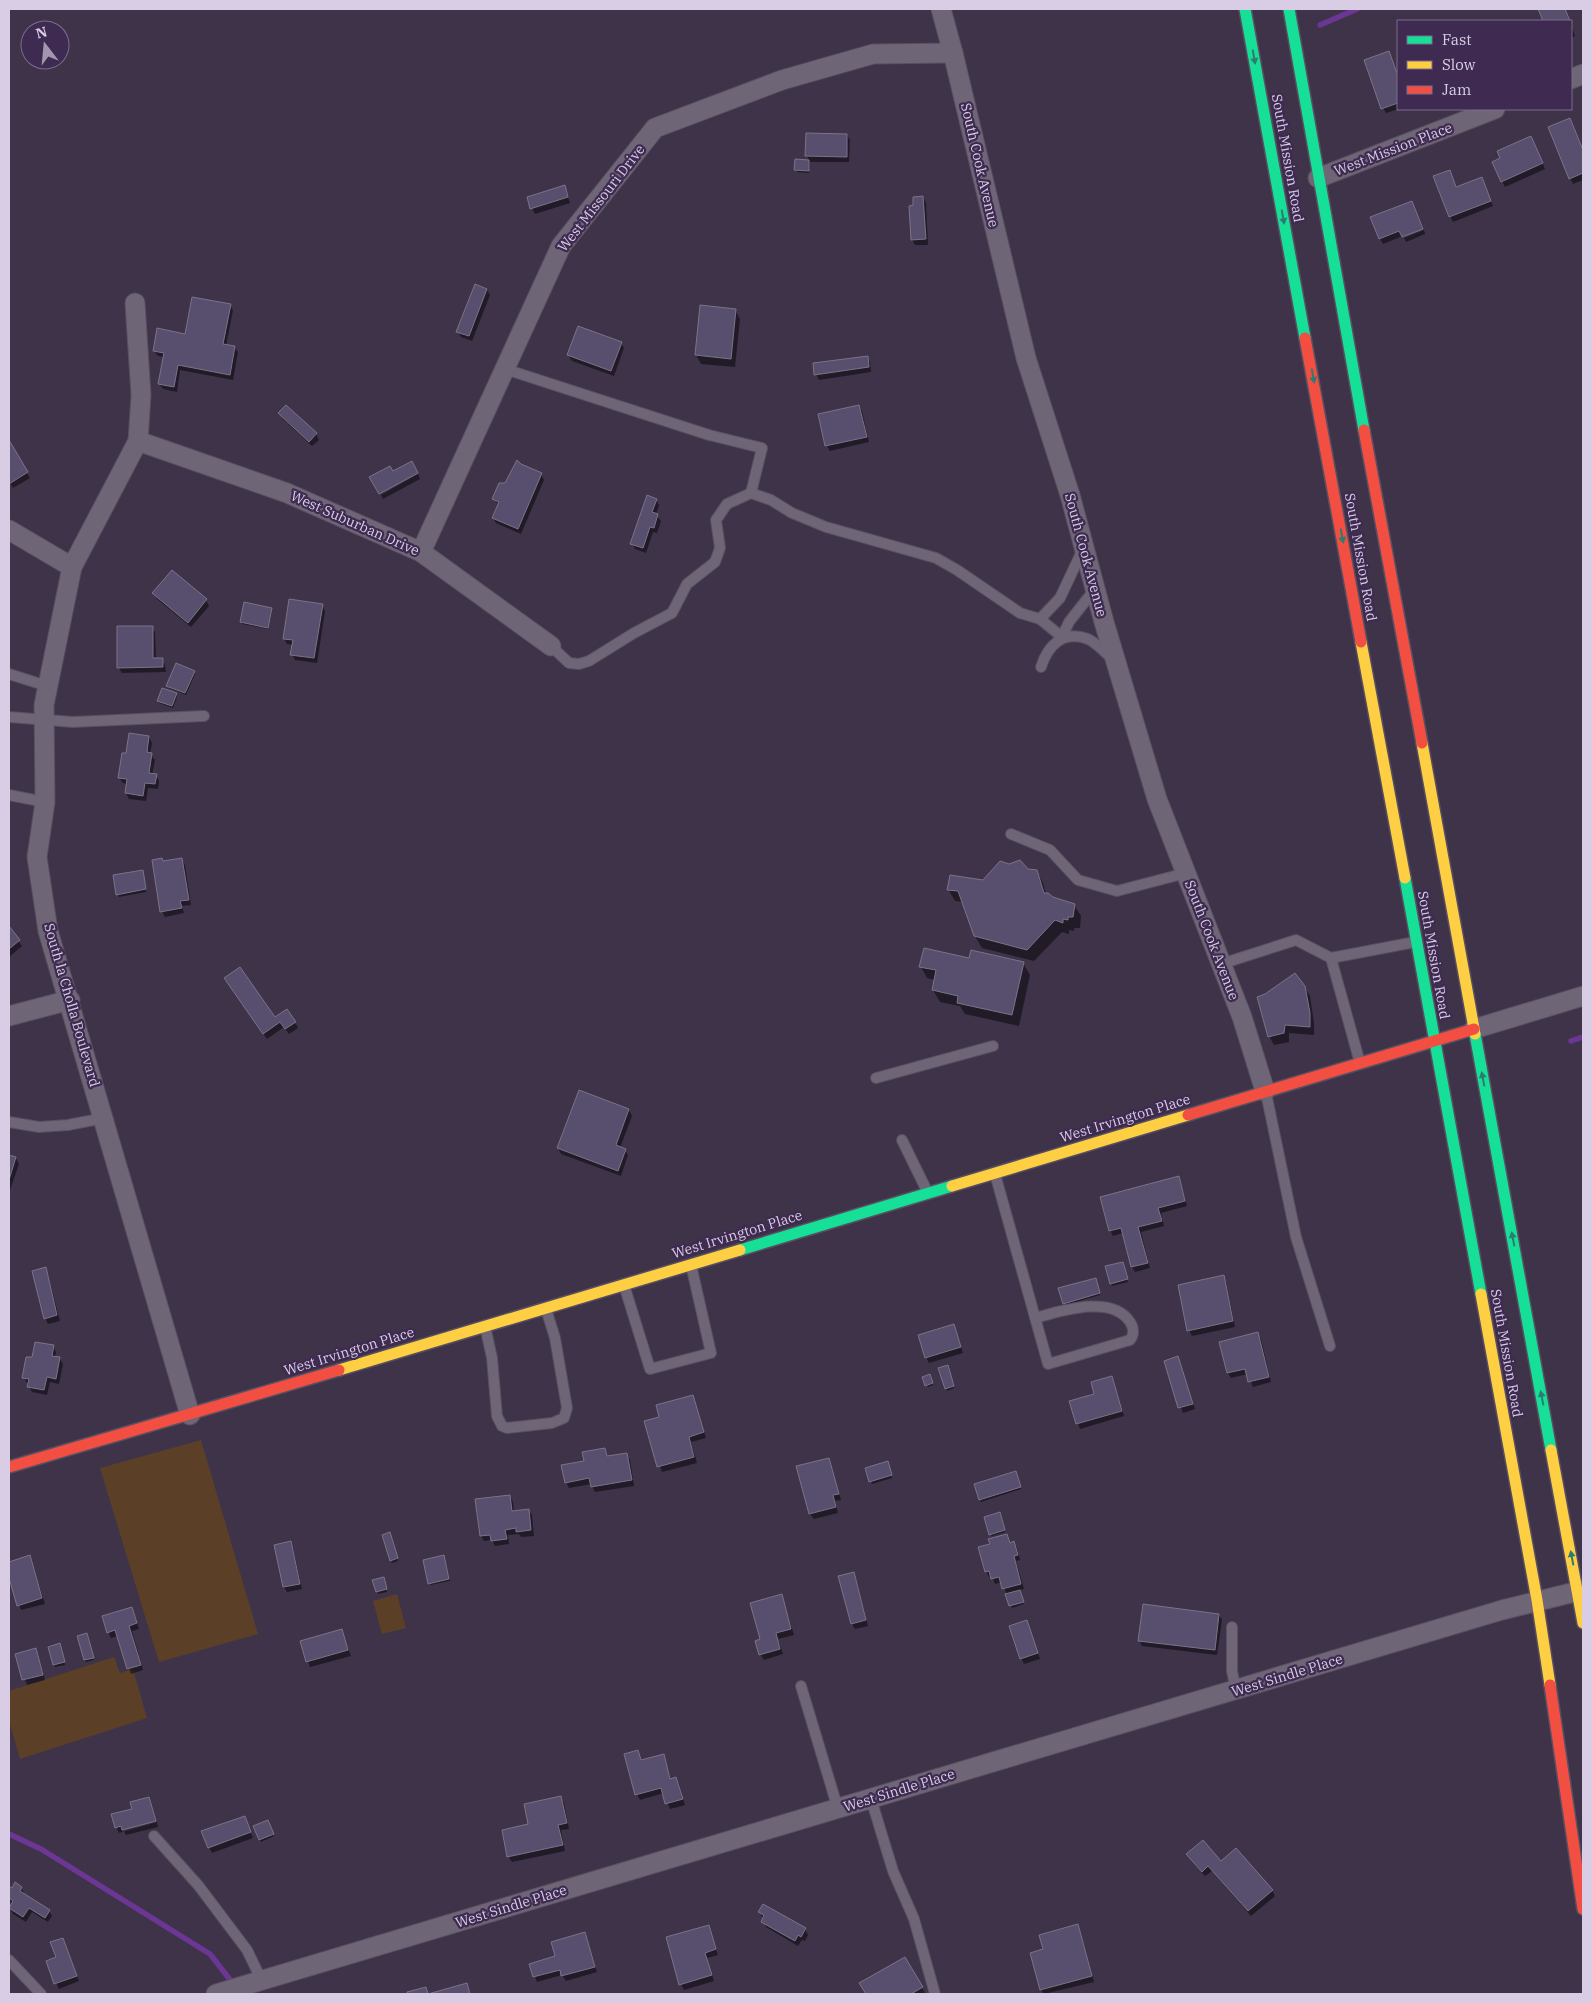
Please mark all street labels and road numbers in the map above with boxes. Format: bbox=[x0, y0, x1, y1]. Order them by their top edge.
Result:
street label: South Mission Road bbox=[1268, 93, 1308, 224]
street label: South Cook Avenue bbox=[957, 101, 1003, 229]
street label: West Mission Place bbox=[1331, 118, 1455, 180]
street label: West Missouri Drive bbox=[553, 141, 649, 255]
street label: West Suburban Drive bbox=[288, 486, 422, 560]
street label: South Cook Avenue bbox=[1061, 491, 1111, 619]
street label: South Mission Road bbox=[1341, 492, 1381, 623]
street label: South Cook Avenue bbox=[1181, 877, 1243, 1003]
street label: South Mission Road bbox=[1414, 890, 1454, 1021]
street label: South la Cholla Boulevard bbox=[40, 921, 104, 1089]
street label: West Irvington Place bbox=[1058, 1090, 1192, 1146]
street label: West Irvington Place bbox=[670, 1206, 804, 1262]
street label: South Mission Road bbox=[1487, 1288, 1527, 1419]
street label: West Irvington Place bbox=[282, 1323, 416, 1379]
street label: West Sindle Place bbox=[1229, 1649, 1345, 1701]
street label: West Sindle Place bbox=[841, 1764, 957, 1816]
street label: West Sindle Place bbox=[453, 1880, 569, 1932]

